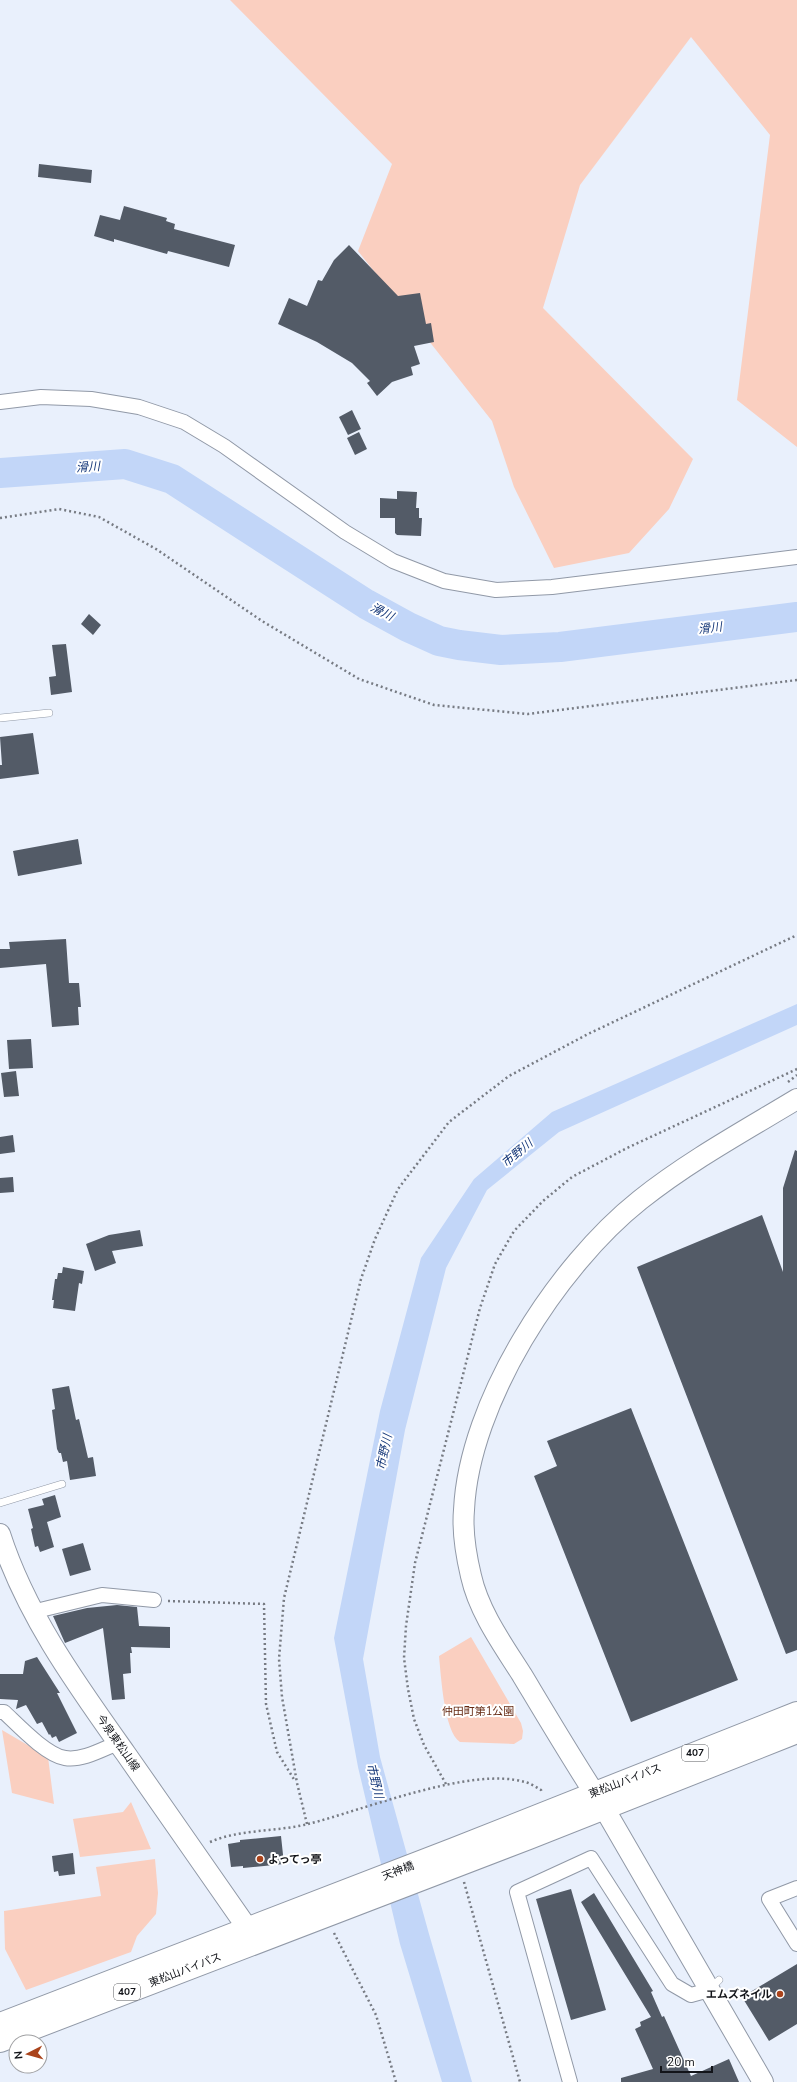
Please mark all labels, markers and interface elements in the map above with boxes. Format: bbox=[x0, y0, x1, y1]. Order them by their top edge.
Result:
water label: 滑川 bbox=[75, 458, 103, 476]
water label: 滑川 bbox=[368, 599, 398, 625]
water label: 滑川 bbox=[697, 618, 725, 637]
water label: 市野川 bbox=[498, 1134, 537, 1171]
water label: 市野川 bbox=[372, 1431, 396, 1471]
park label: 仲田町第1公園 bbox=[442, 1704, 514, 1719]
street label: 今泉東松山線 bbox=[93, 1712, 143, 1774]
road number: 407 bbox=[682, 1745, 708, 1761]
street label: 東松山バイパス bbox=[586, 1760, 664, 1802]
water label: 市野川 bbox=[363, 1762, 388, 1802]
place label: よってっ亭 bbox=[268, 1852, 321, 1867]
marker: よってっ亭 bbox=[255, 1854, 265, 1864]
street label: 天神橋 bbox=[380, 1858, 416, 1884]
street label: 東松山バイパス bbox=[146, 1949, 224, 1991]
road number: 407 bbox=[114, 1984, 140, 2000]
place label: エムズネイル bbox=[706, 1987, 772, 2002]
marker: エムズネイル bbox=[775, 1989, 785, 1999]
north arrow bbox=[8, 2034, 48, 2074]
scale bar bbox=[661, 2048, 712, 2074]
text: N bbox=[11, 2050, 26, 2060]
text: 20 m bbox=[667, 2054, 695, 2070]

